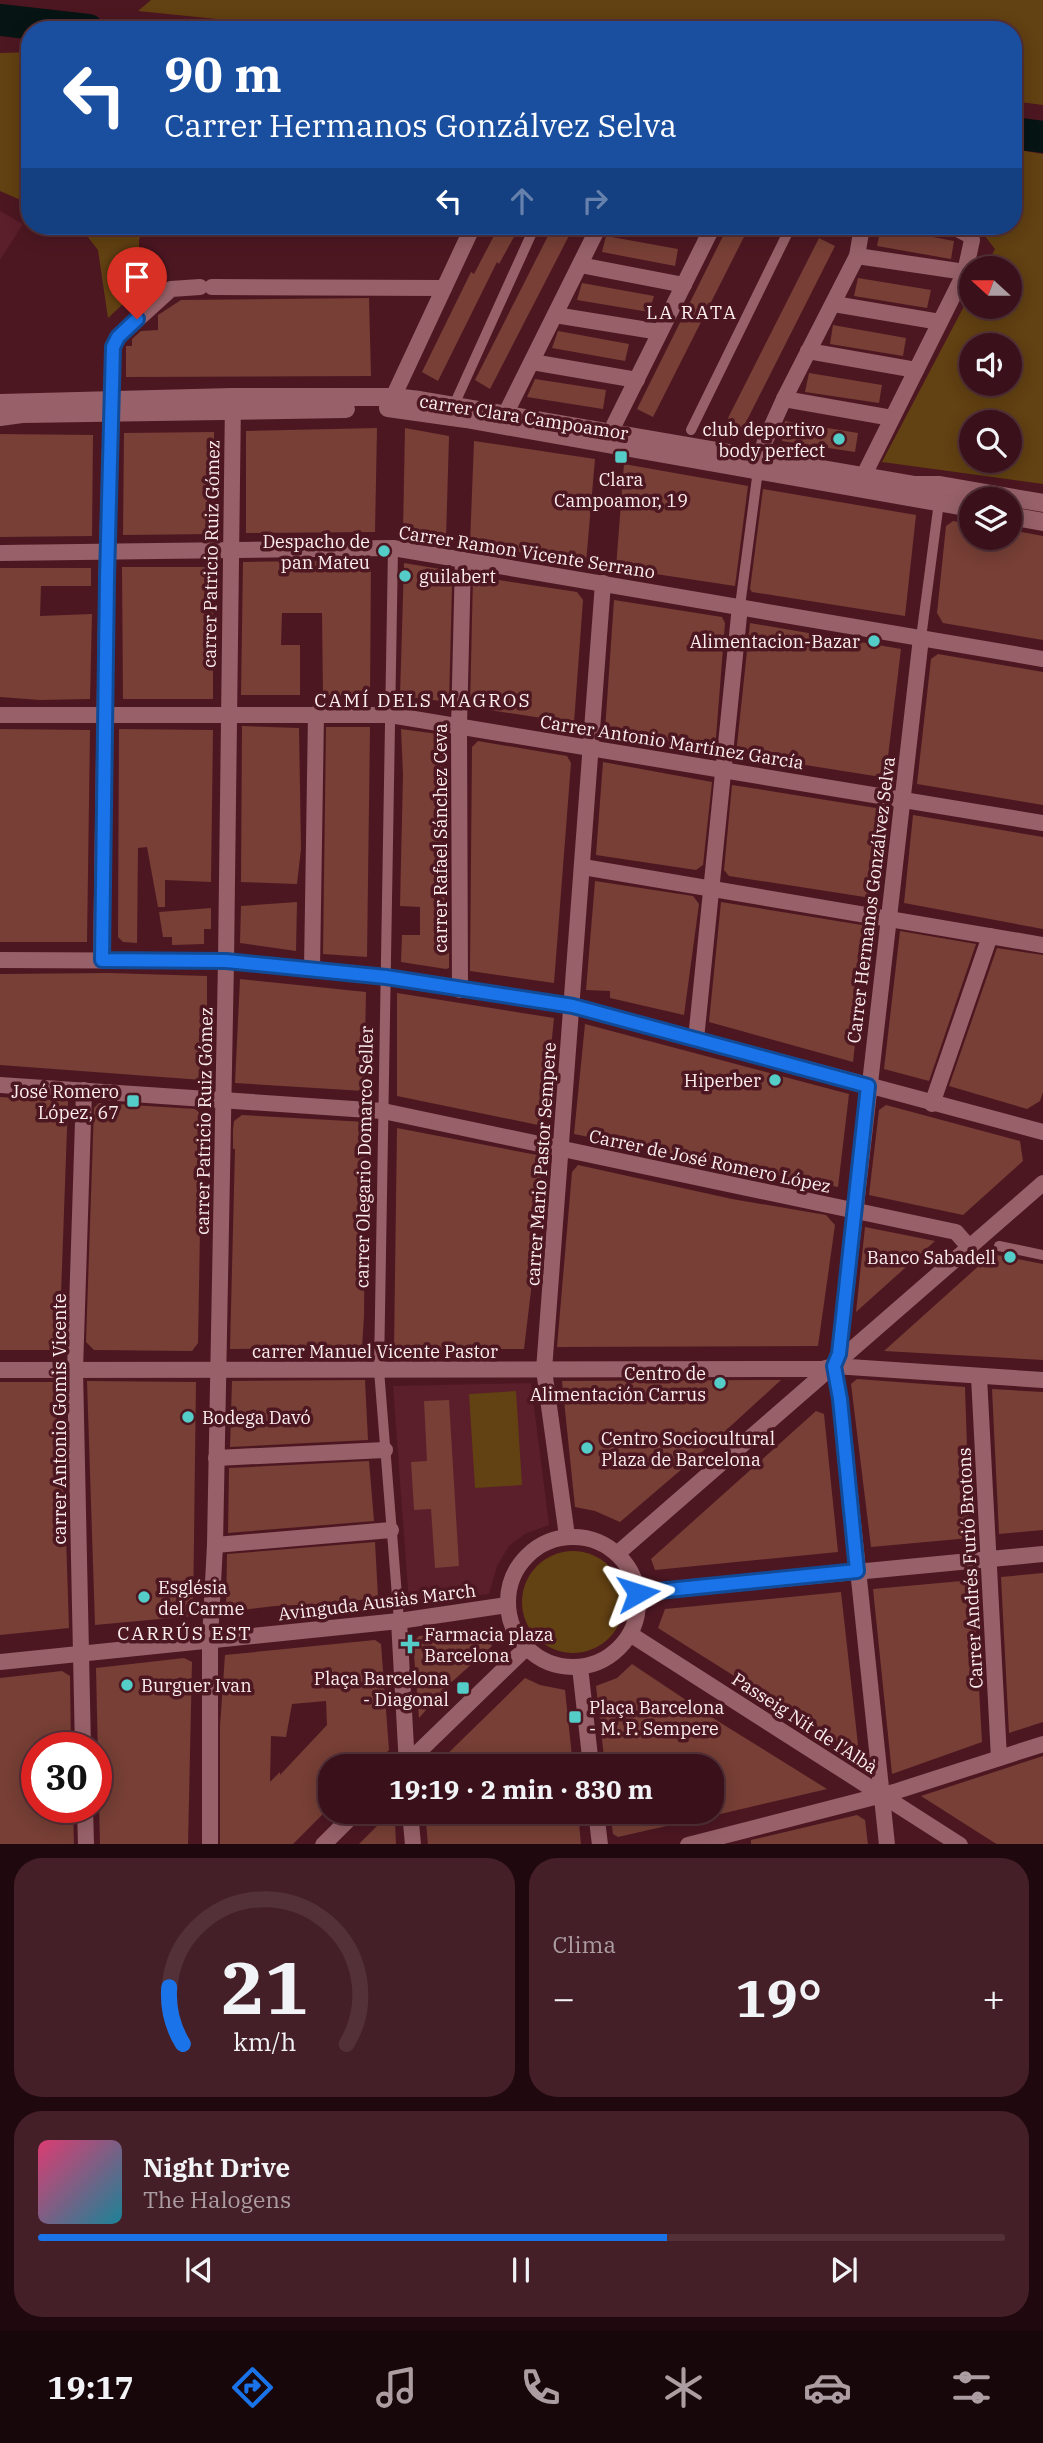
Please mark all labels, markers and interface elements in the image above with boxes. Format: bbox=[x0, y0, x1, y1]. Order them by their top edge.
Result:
text: 90 m bbox=[164, 42, 282, 105]
icon: left bbox=[49, 49, 140, 140]
text: Carrer Hermanos Gonzálvez Selva bbox=[164, 104, 677, 146]
icon: left bbox=[430, 182, 468, 220]
icon: ahead bbox=[503, 182, 541, 220]
icon: right bbox=[576, 182, 614, 220]
pin bbox=[107, 247, 167, 319]
north arrow bbox=[959, 256, 1022, 318]
map controls bbox=[959, 256, 1022, 550]
icon: arrive bbox=[118, 258, 156, 296]
district label: LA RATA bbox=[646, 300, 738, 324]
button: sound bbox=[959, 333, 1022, 396]
street label: carrer Clara Campoamor bbox=[418, 389, 630, 445]
button: search bbox=[959, 410, 1022, 473]
place label: club deportivo body perfect bbox=[703, 418, 825, 462]
marker: club deportivo body perfect bbox=[831, 431, 847, 447]
street label: carrer Patricio Ruiz Gómez bbox=[198, 440, 224, 668]
marker: Clara Campoamor, 19 bbox=[613, 449, 629, 465]
place label: Clara Campoamor, 19 bbox=[554, 468, 688, 512]
button: layers bbox=[959, 487, 1022, 550]
street label: Carrer Ramon Vicente Serrano bbox=[397, 520, 657, 584]
place label: Despacho de pan Mateu bbox=[262, 530, 370, 574]
marker: Despacho de pan Mateu bbox=[376, 543, 392, 559]
place label: guilabert bbox=[419, 565, 496, 588]
marker: guilabert bbox=[397, 568, 413, 584]
place label: Alimentacion-Bazar bbox=[690, 630, 860, 653]
marker: Alimentacion-Bazar bbox=[866, 633, 882, 649]
district label: CAMÍ DELS MAGROS bbox=[314, 688, 532, 712]
street label: Carrer Antonio Martínez García bbox=[538, 710, 806, 774]
street label: carrer Rafael Sánchez Ceva bbox=[429, 723, 452, 953]
street label: Carrer Hermanos Gonzálvez Selva bbox=[842, 755, 900, 1045]
street label: carrer Patricio Ruiz Gómez bbox=[191, 1007, 217, 1235]
street label: carrer Olegario Domarco Seller bbox=[350, 1026, 378, 1288]
street label: carrer Mario Pastor Sempere bbox=[521, 1041, 561, 1287]
place label: Hiperber bbox=[684, 1069, 761, 1092]
marker: Hiperber bbox=[767, 1072, 783, 1088]
place label: José Romero López, 67 bbox=[11, 1080, 119, 1124]
marker: José Romero López, 67 bbox=[125, 1093, 141, 1109]
street label: Carrer de José Romero López bbox=[587, 1124, 833, 1198]
place label: Banco Sabadell bbox=[867, 1246, 996, 1269]
marker: Banco Sabadell bbox=[1002, 1249, 1018, 1265]
street label: carrer Antonio Gomis Vicente bbox=[48, 1293, 71, 1545]
street label: carrer Manuel Vicente Pastor bbox=[252, 1340, 498, 1363]
place label: Centro de Alimentación Carrus bbox=[530, 1362, 706, 1406]
marker: Centro de Alimentación Carrus bbox=[712, 1375, 728, 1391]
place label: Bodega Davó bbox=[202, 1406, 311, 1429]
marker: Bodega Davó bbox=[180, 1409, 196, 1425]
place label: Centro Sociocultural Plaza de Barcelona bbox=[601, 1427, 775, 1471]
marker: Centro Sociocultural Plaza de Barcelona bbox=[579, 1440, 595, 1456]
street label: Carrer Andrés Furió Brotons bbox=[952, 1447, 988, 1689]
position arrow bbox=[601, 1556, 675, 1630]
place label: Església del Carme bbox=[158, 1576, 244, 1620]
street label: Avinguda Ausiàs March bbox=[277, 1578, 477, 1626]
marker: Església del Carme bbox=[136, 1589, 152, 1605]
district label: CARRÚS EST bbox=[117, 1621, 253, 1645]
place label: Farmacia plaza Barcelona bbox=[424, 1623, 554, 1667]
marker: Farmacia plaza Barcelona bbox=[402, 1636, 418, 1652]
place label: Plaça Barcelona - Diagonal bbox=[314, 1667, 449, 1711]
street label: Passeig Nit de l'Albà bbox=[728, 1667, 882, 1779]
place label: Burguer Ivan bbox=[141, 1674, 252, 1697]
marker: Burguer Ivan bbox=[119, 1677, 135, 1693]
marker: Plaça Barcelona - Diagonal bbox=[455, 1680, 471, 1696]
place label: Plaça Barcelona - M. P. Sempere bbox=[589, 1696, 724, 1740]
marker: Plaça Barcelona - M. P. Sempere bbox=[567, 1709, 583, 1725]
speed limit sign: 30 bbox=[21, 1732, 112, 1823]
text: 19:19 · 2 min · 830 m bbox=[389, 1772, 653, 1806]
text: Clima bbox=[553, 1929, 616, 1959]
text: 21 bbox=[221, 1939, 308, 2034]
text: 19° bbox=[735, 1964, 822, 2031]
text: − bbox=[553, 1973, 575, 2022]
text: + bbox=[982, 1973, 1005, 2022]
text: km/h bbox=[233, 2024, 296, 2057]
text: Night Drive bbox=[143, 2150, 290, 2184]
text: The Halogens bbox=[143, 2184, 291, 2214]
icon: previous bbox=[180, 2251, 218, 2289]
icon: pause bbox=[502, 2251, 540, 2289]
icon: next bbox=[825, 2251, 863, 2289]
icon: directions bbox=[228, 2363, 277, 2412]
icon: music bbox=[372, 2363, 421, 2412]
icon: phone bbox=[516, 2363, 565, 2412]
icon: climate bbox=[659, 2363, 708, 2412]
icon: car bbox=[803, 2363, 852, 2412]
icon: filters bbox=[947, 2363, 996, 2412]
text: 19:17 bbox=[47, 2366, 134, 2408]

